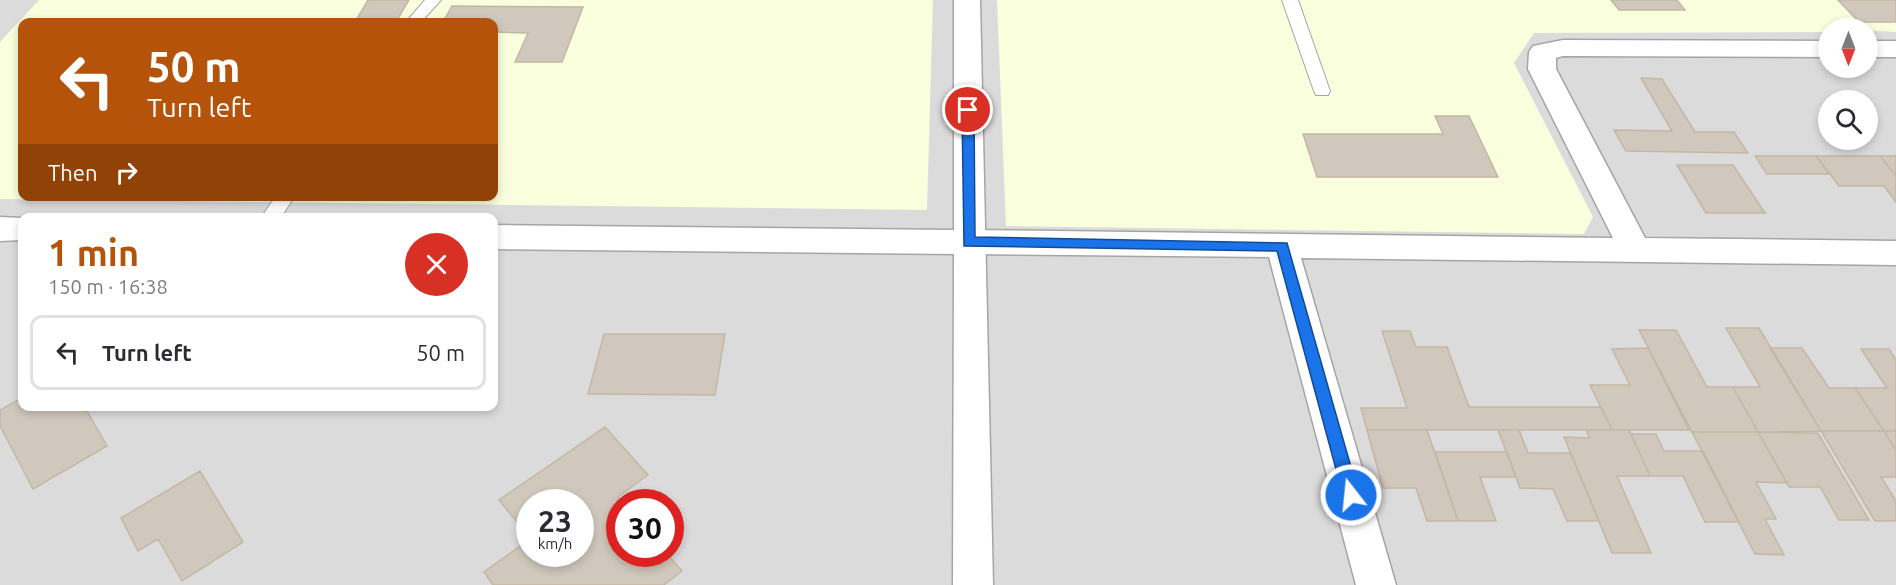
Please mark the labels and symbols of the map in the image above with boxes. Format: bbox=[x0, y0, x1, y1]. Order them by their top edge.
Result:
north arrow bbox=[1818, 18, 1878, 78]
pin bbox=[942, 84, 993, 135]
position arrow bbox=[1319, 463, 1383, 527]
speed limit sign: 30 bbox=[606, 489, 684, 567]

